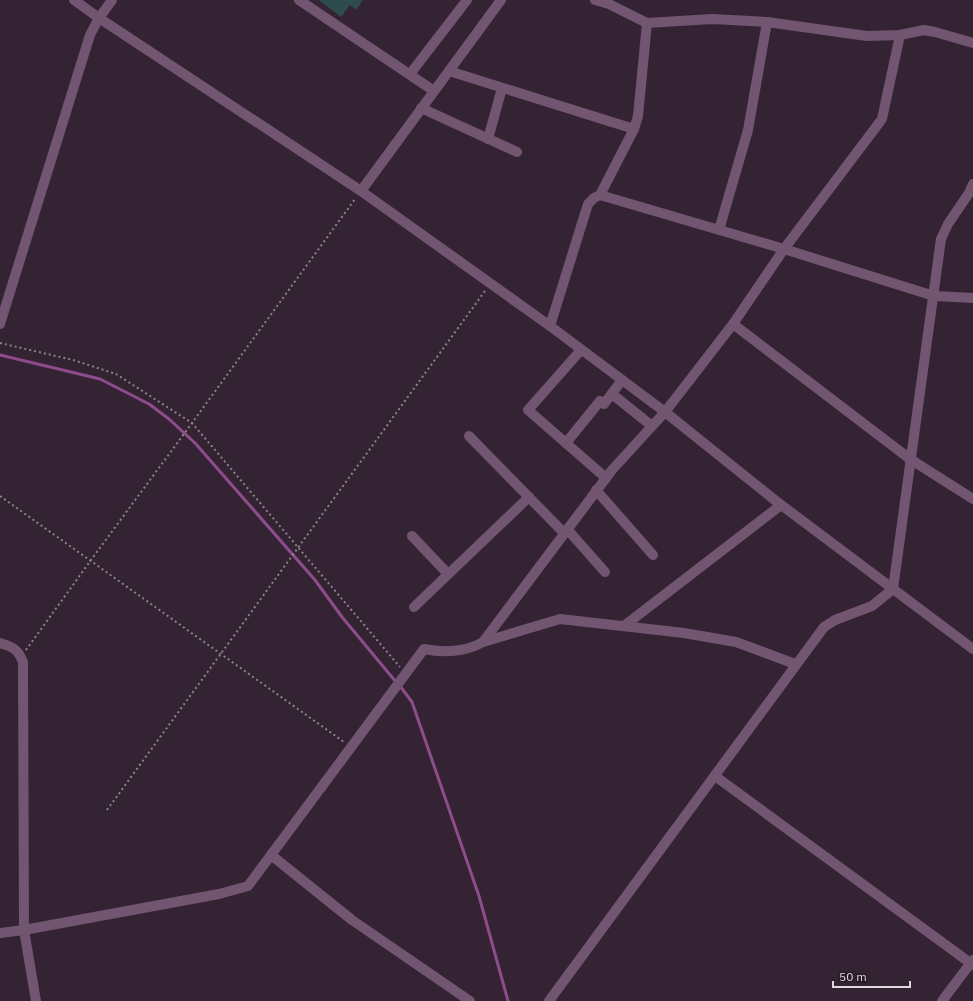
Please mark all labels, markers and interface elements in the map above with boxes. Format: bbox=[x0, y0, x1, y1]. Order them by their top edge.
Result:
scale bar bbox=[833, 963, 910, 989]
text: 50 m bbox=[839, 969, 867, 984]

